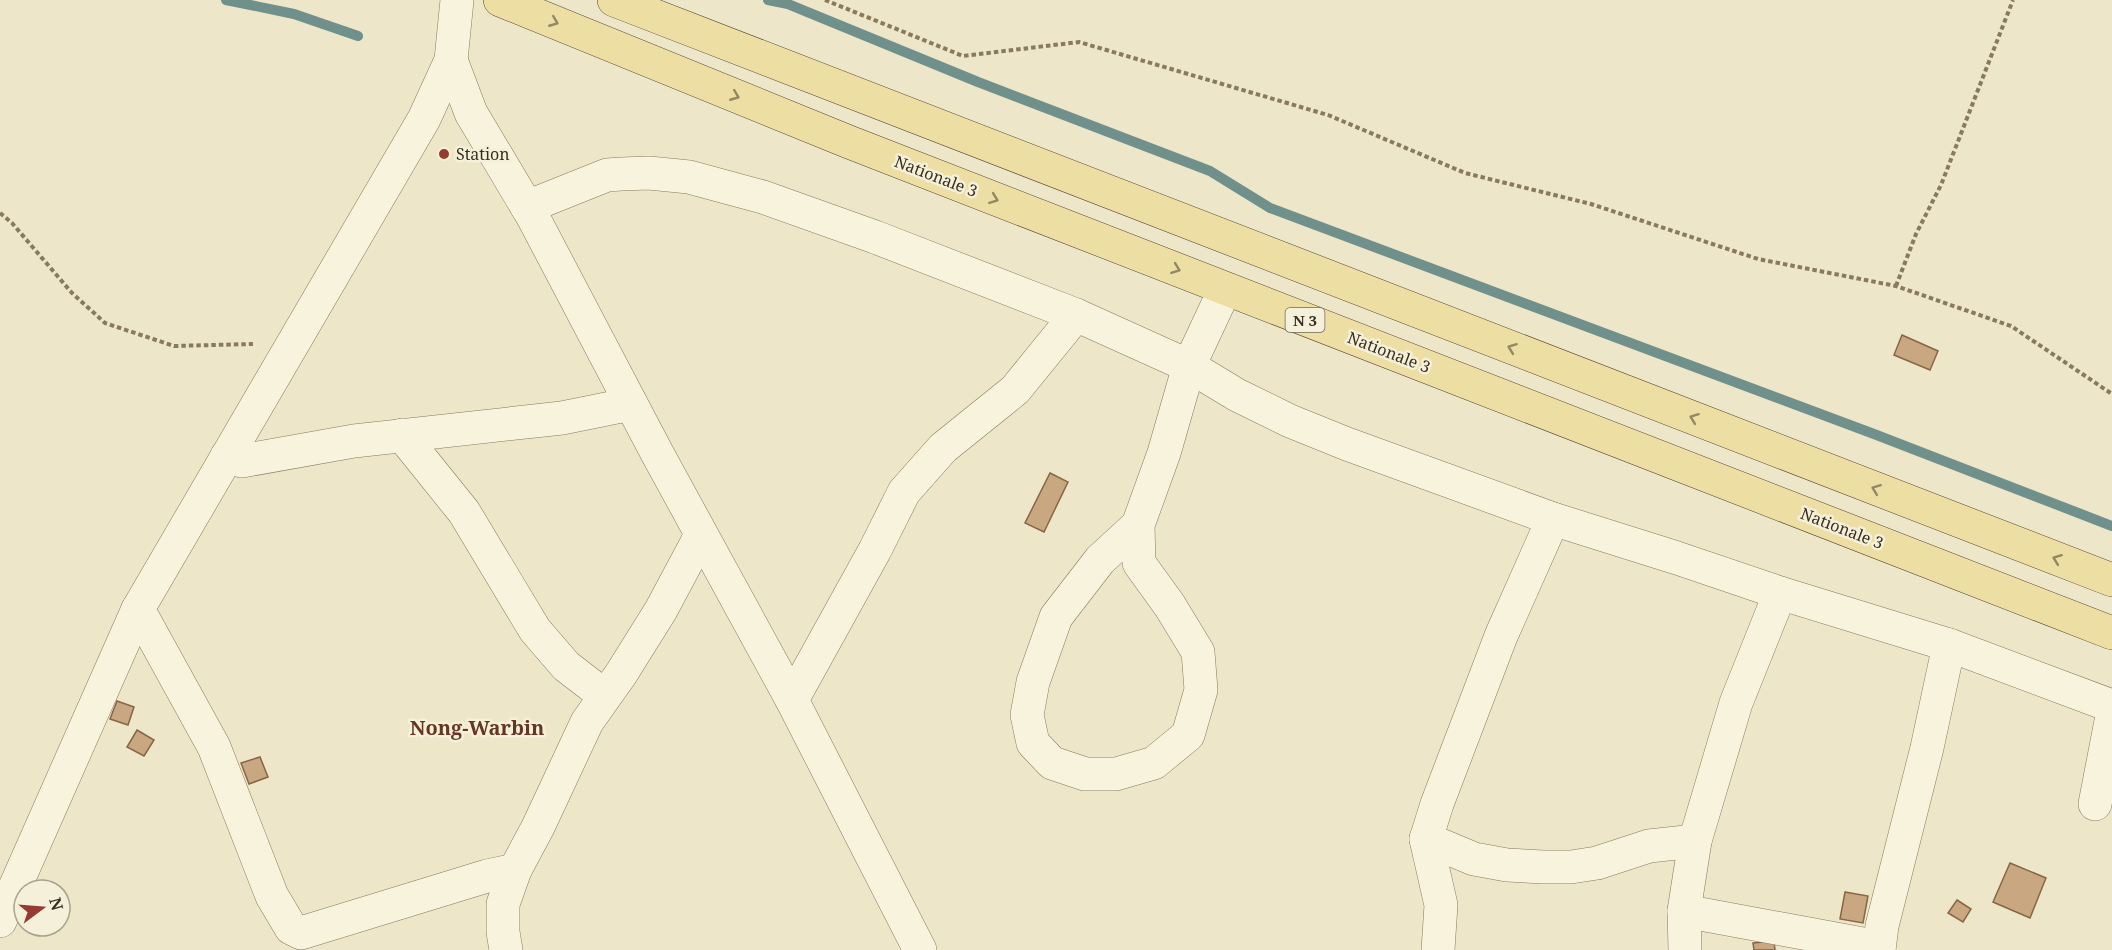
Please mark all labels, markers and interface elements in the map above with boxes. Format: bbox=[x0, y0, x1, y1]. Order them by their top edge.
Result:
one-way arrow bbox=[548, 15, 559, 27]
one-way arrow bbox=[728, 89, 739, 101]
place label: Station bbox=[456, 143, 510, 165]
marker: Station bbox=[437, 147, 451, 161]
street label: Nationale 3 bbox=[891, 150, 981, 202]
one-way arrow bbox=[988, 191, 999, 204]
one-way arrow bbox=[1170, 262, 1180, 275]
road number: N 3 bbox=[1286, 308, 1324, 332]
street label: Nationale 3 bbox=[1344, 326, 1434, 378]
one-way arrow bbox=[1507, 343, 1518, 355]
one-way arrow bbox=[1689, 413, 1700, 426]
one-way arrow bbox=[1871, 484, 1882, 496]
street label: Nationale 3 bbox=[1797, 502, 1887, 554]
one-way arrow bbox=[2053, 554, 2064, 566]
district label: Nong-Warbin bbox=[410, 714, 544, 741]
north arrow bbox=[12, 878, 72, 938]
text: N bbox=[44, 895, 69, 913]

